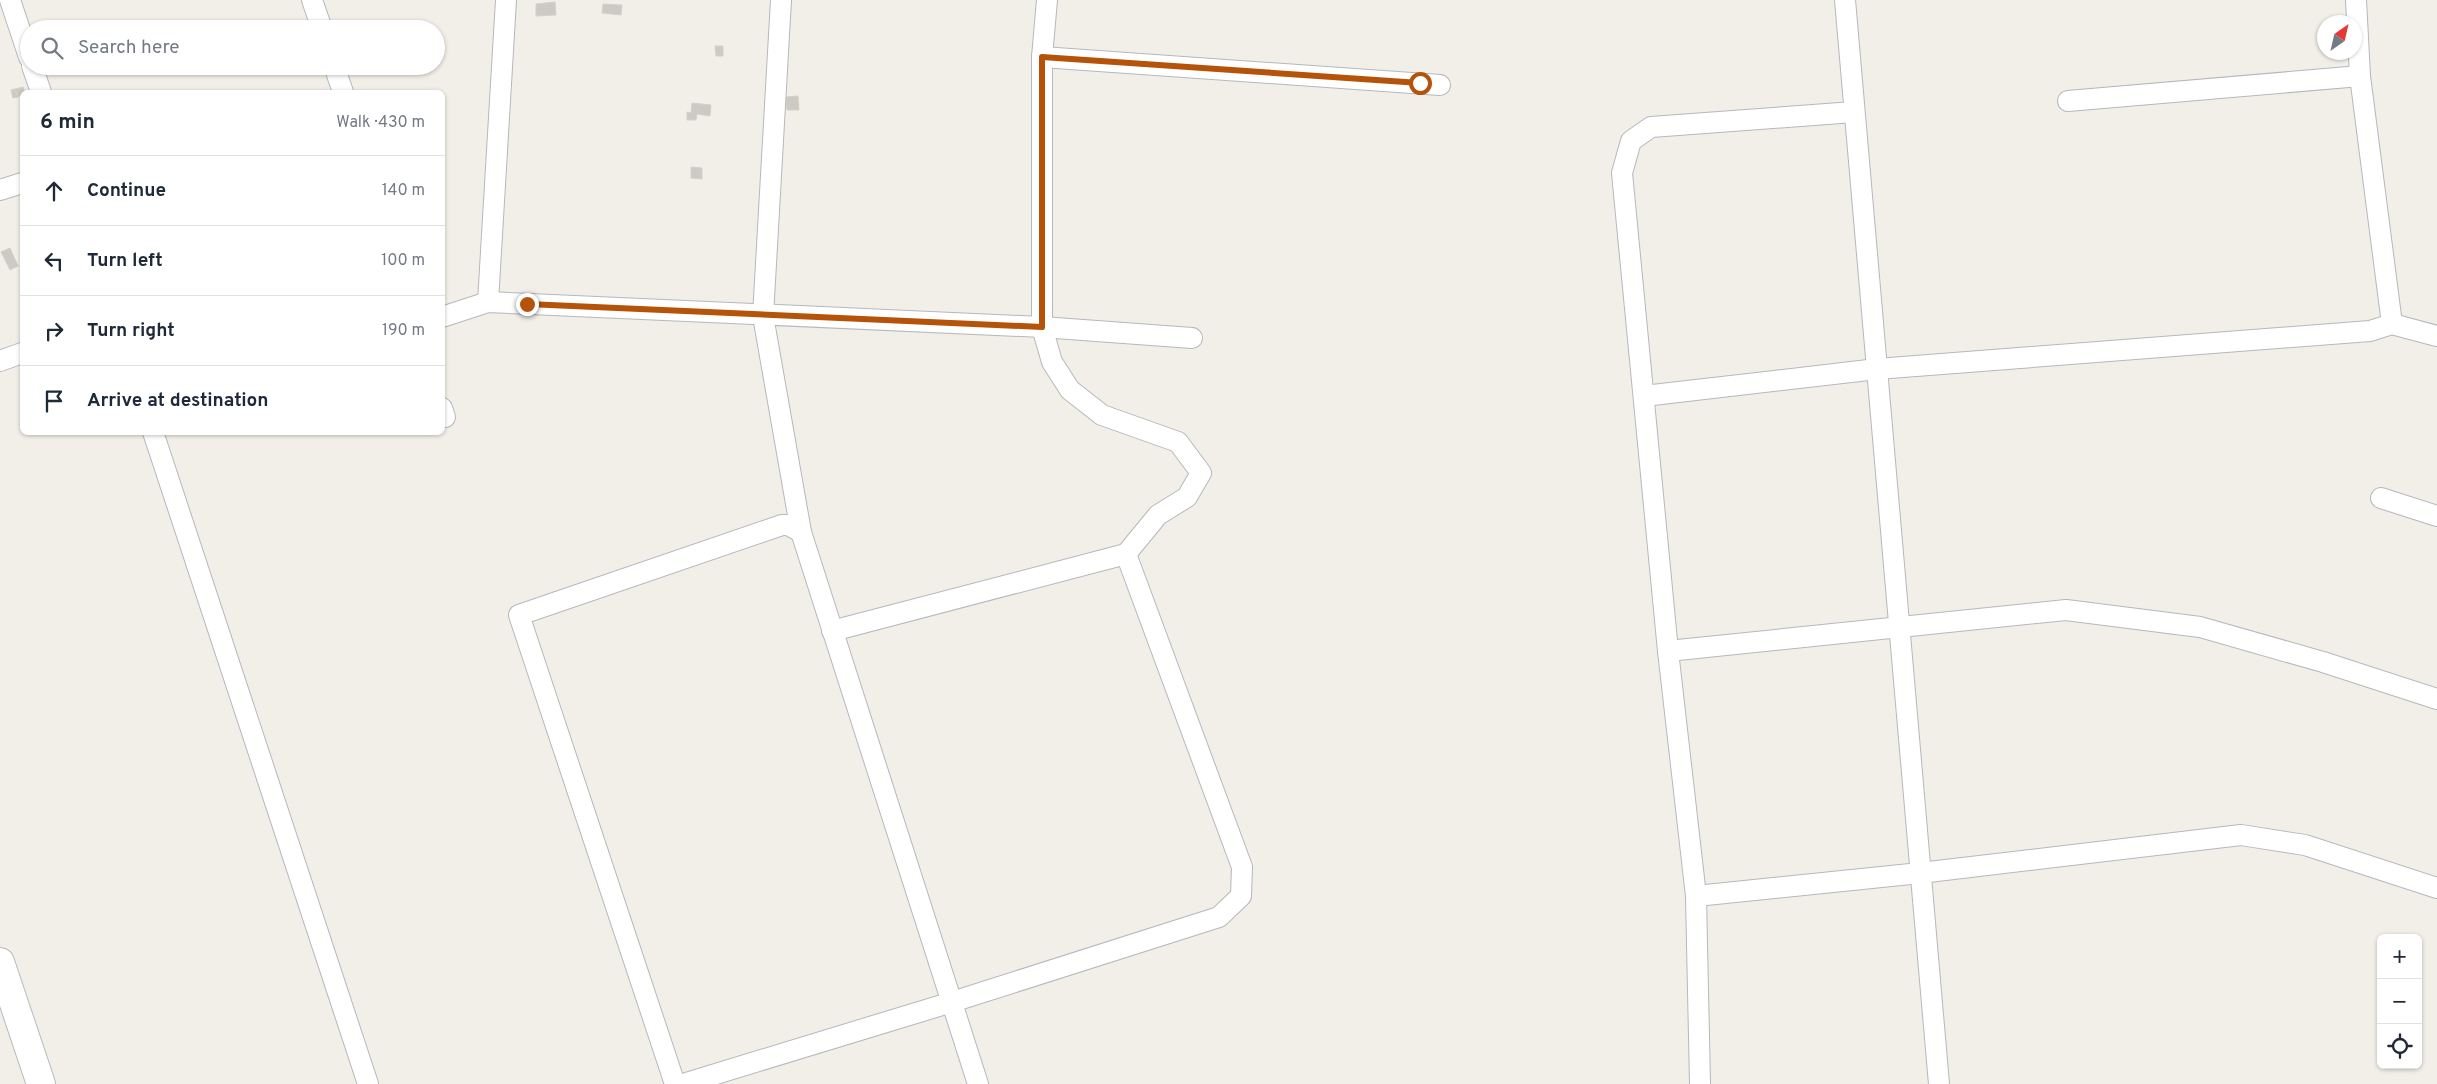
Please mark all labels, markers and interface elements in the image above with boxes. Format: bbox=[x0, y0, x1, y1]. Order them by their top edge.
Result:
north arrow bbox=[2317, 15, 2362, 60]
search box bbox=[20, 20, 445, 75]
icon: search bbox=[38, 34, 66, 62]
text: Search here bbox=[78, 36, 180, 60]
route start bbox=[1409, 72, 1432, 95]
text: 6 min bbox=[40, 109, 95, 136]
text: Walk · 430 m bbox=[336, 113, 425, 133]
icon: ahead bbox=[40, 177, 68, 205]
text: Continue bbox=[87, 179, 166, 203]
text: 140 m bbox=[382, 181, 425, 201]
icon: left bbox=[40, 247, 68, 275]
text: Turn left bbox=[87, 249, 163, 273]
text: 100 m bbox=[381, 251, 425, 271]
route end bbox=[516, 293, 539, 316]
icon: right bbox=[40, 317, 68, 345]
text: Turn right bbox=[87, 319, 175, 343]
text: 190 m bbox=[382, 321, 425, 341]
icon: arrive bbox=[40, 387, 68, 415]
text: Arrive at destination bbox=[87, 389, 268, 413]
map controls bbox=[2377, 934, 2422, 1069]
button: + bbox=[2377, 934, 2422, 979]
button: − bbox=[2377, 979, 2422, 1024]
button: locate bbox=[2377, 1024, 2422, 1069]

